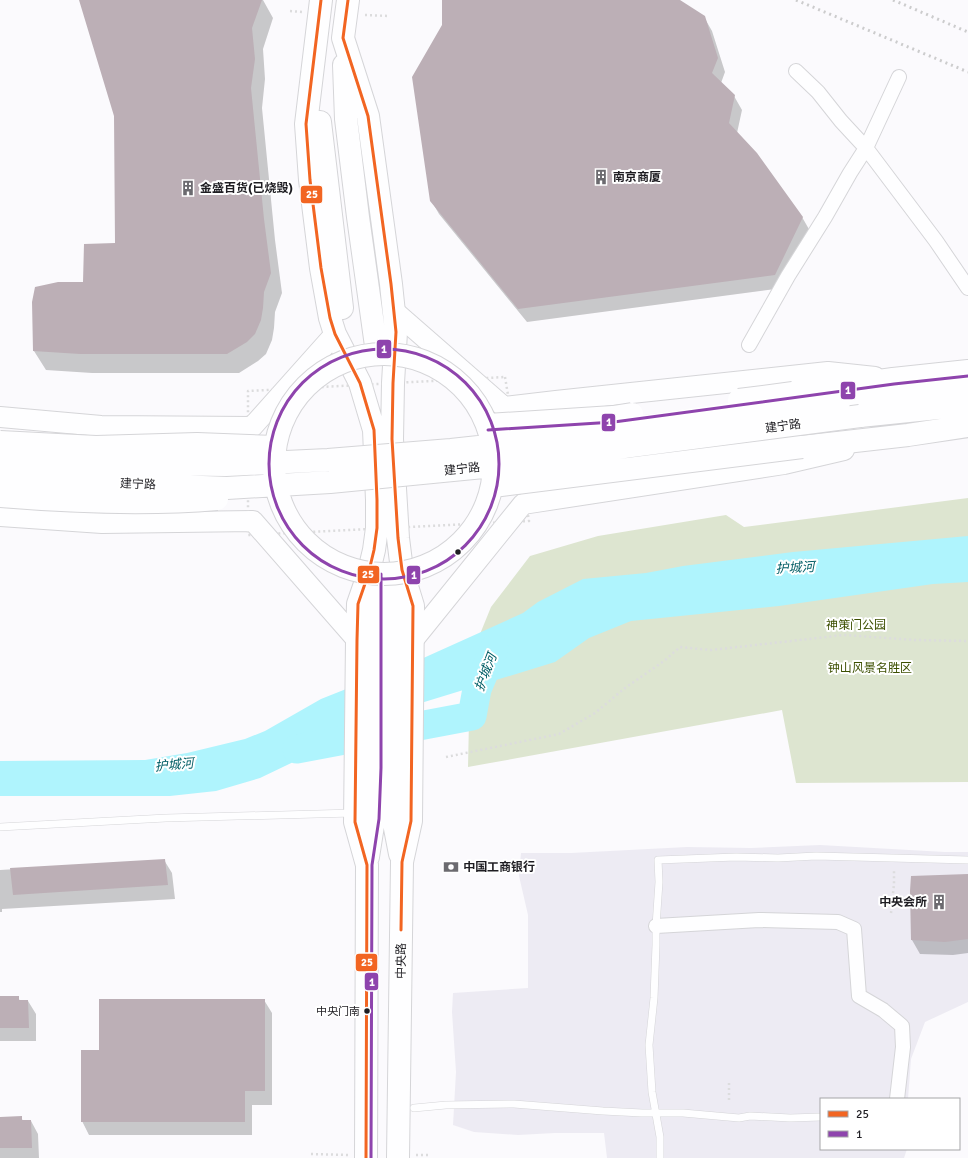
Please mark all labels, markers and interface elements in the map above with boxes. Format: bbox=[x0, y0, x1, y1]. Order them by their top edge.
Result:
building icon: 南京商厦 bbox=[592, 168, 610, 186]
place label: 南京商厦 bbox=[613, 170, 661, 185]
building icon: 金盛百货(已烧毁) bbox=[179, 179, 197, 197]
place label: 金盛百货(已烧毁) bbox=[200, 181, 293, 196]
line badge: 25 bbox=[300, 185, 323, 204]
text: 25 bbox=[306, 188, 318, 201]
line badge: 1 bbox=[376, 339, 392, 359]
text: 1 bbox=[381, 343, 387, 356]
line badge: 1 bbox=[840, 381, 856, 400]
text: 1 bbox=[845, 384, 851, 397]
line badge: 1 bbox=[601, 413, 616, 432]
text: 1 bbox=[606, 416, 612, 429]
street label: 建宁路 bbox=[764, 417, 802, 436]
street label: 建宁路 bbox=[443, 460, 481, 479]
street label: 建宁路 bbox=[120, 476, 156, 493]
unlabelled marker bbox=[453, 547, 463, 557]
water label: 护城河 bbox=[775, 559, 818, 577]
line badge: 25 bbox=[357, 565, 380, 584]
line badge: 1 bbox=[406, 565, 421, 585]
text: 25 bbox=[362, 568, 374, 581]
text: 1 bbox=[411, 569, 417, 582]
park label: 神策门公园 bbox=[826, 618, 886, 633]
water label: 护城河 bbox=[471, 648, 501, 693]
park label: 钟山风景名胜区 bbox=[828, 661, 912, 676]
water label: 护城河 bbox=[154, 755, 197, 775]
bank icon: 中国工商银行 bbox=[442, 858, 460, 876]
place label: 中国工商银行 bbox=[463, 860, 535, 875]
building icon: 中央会所 bbox=[930, 893, 948, 911]
place label: 中央会所 bbox=[879, 895, 927, 910]
street label: 中央路 bbox=[394, 943, 409, 979]
line badge: 25 bbox=[355, 953, 378, 972]
text: 25 bbox=[361, 956, 373, 969]
line badge: 1 bbox=[364, 972, 379, 991]
text: 1 bbox=[369, 976, 375, 989]
place label: 中央门南 bbox=[316, 1005, 360, 1018]
marker: 中央门南 bbox=[362, 1006, 372, 1016]
legend bbox=[820, 1098, 960, 1150]
text: 25 bbox=[856, 1107, 869, 1122]
text: 1 bbox=[856, 1127, 862, 1142]

